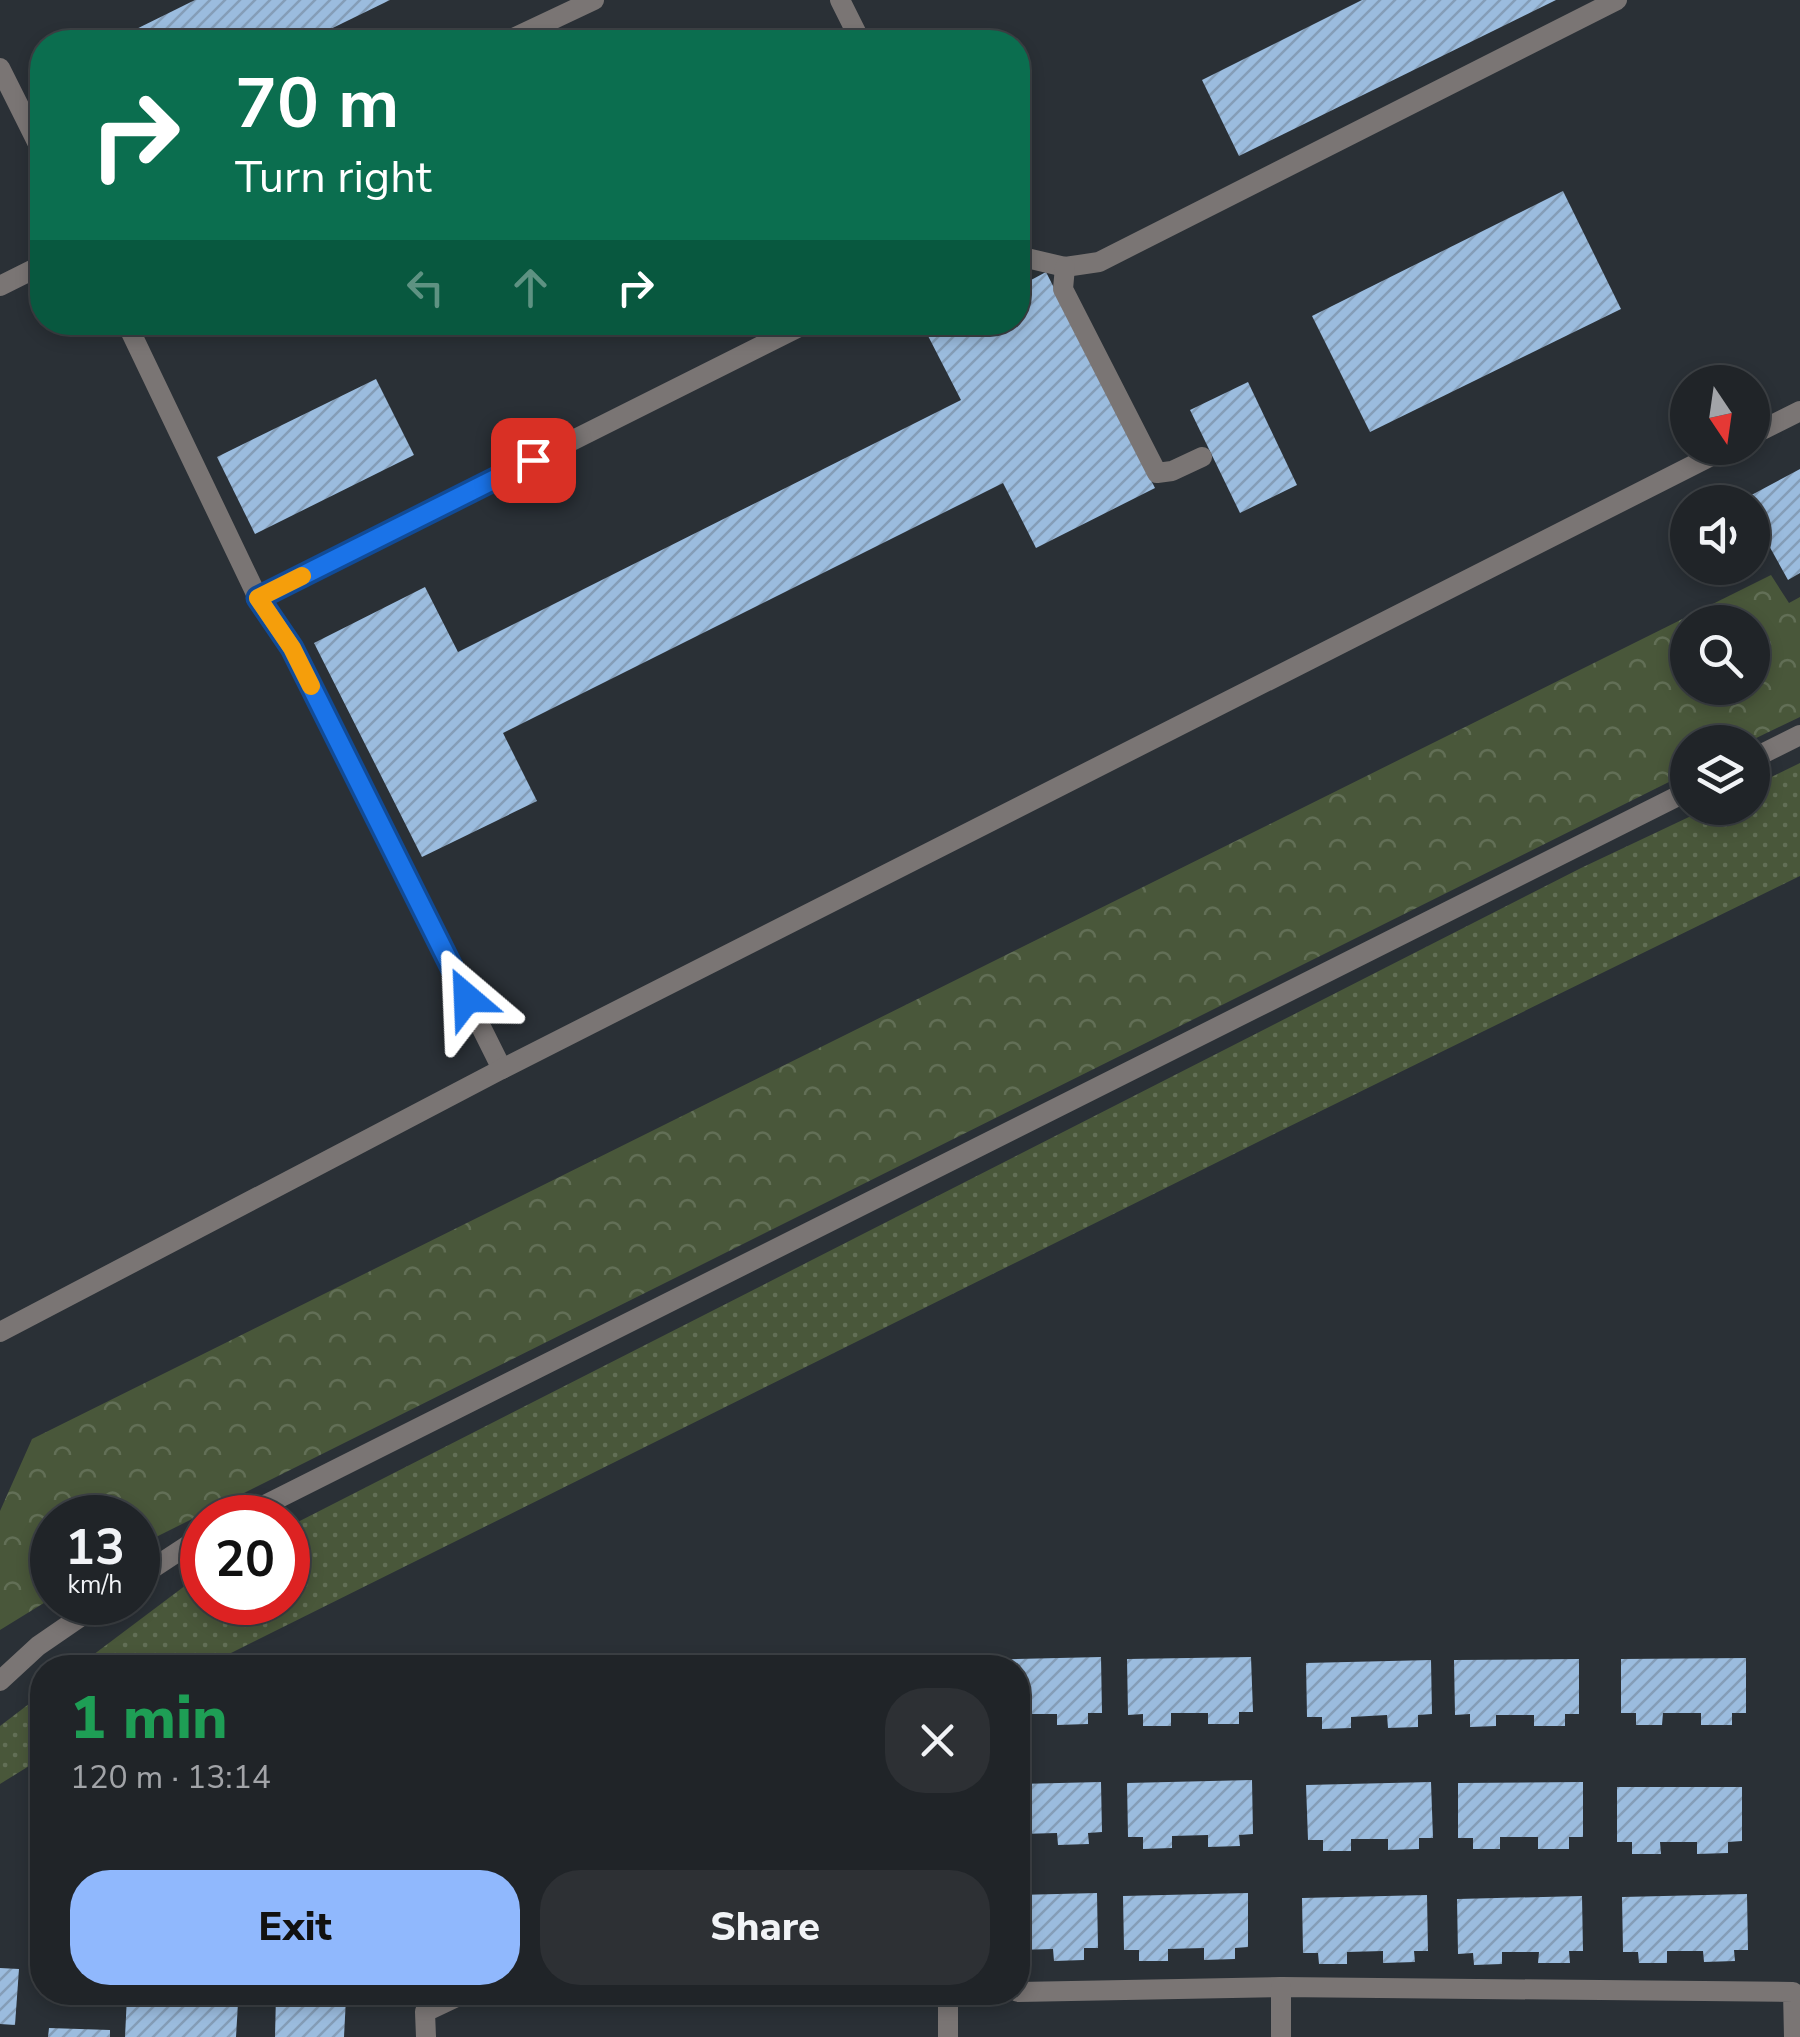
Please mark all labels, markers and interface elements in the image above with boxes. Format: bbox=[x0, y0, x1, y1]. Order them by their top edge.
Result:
text: 70 m bbox=[235, 56, 399, 152]
icon: right bbox=[70, 70, 200, 200]
text: Turn right bbox=[235, 147, 432, 208]
icon: left bbox=[398, 260, 453, 315]
icon: ahead bbox=[503, 260, 558, 315]
icon: right bbox=[608, 260, 663, 315]
north arrow bbox=[1670, 365, 1770, 465]
map controls bbox=[1670, 365, 1770, 825]
pin bbox=[491, 418, 576, 503]
icon: arrive bbox=[506, 433, 561, 488]
button: sound bbox=[1670, 485, 1770, 585]
button: search bbox=[1670, 605, 1770, 705]
button: layers bbox=[1670, 725, 1770, 825]
position arrow bbox=[415, 946, 519, 1050]
speed limit sign: 20 bbox=[180, 1495, 310, 1625]
text: 13 bbox=[65, 1513, 125, 1582]
text: km/h bbox=[67, 1568, 123, 1602]
text: 1 min bbox=[70, 1677, 228, 1759]
button: close bbox=[885, 1688, 990, 1793]
text: 120 m · 13:14 bbox=[70, 1756, 271, 1799]
button: Exit bbox=[70, 1870, 520, 1985]
button: Share bbox=[540, 1870, 990, 1985]

